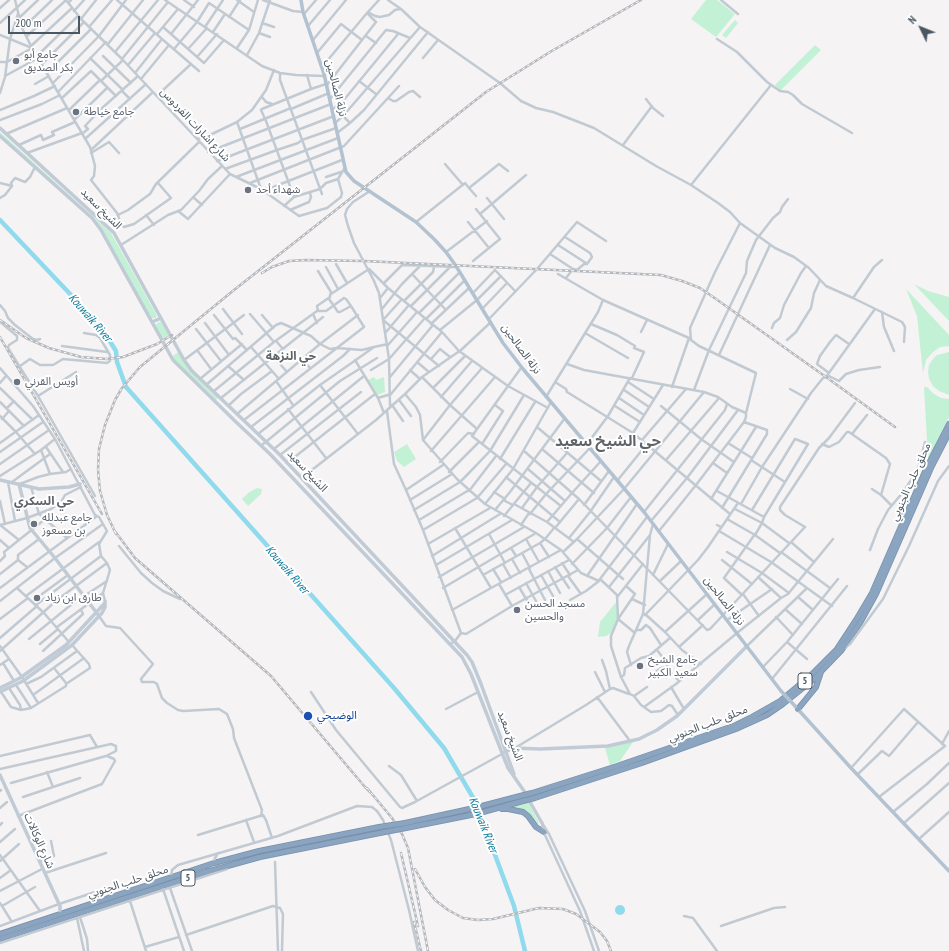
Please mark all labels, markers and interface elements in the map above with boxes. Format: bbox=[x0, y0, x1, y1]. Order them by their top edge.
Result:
scale bar bbox=[10, 8, 82, 34]
north arrow bbox=[901, 8, 941, 48]
text: N bbox=[905, 13, 919, 27]
text: 200 m bbox=[15, 15, 42, 30]
place label: جامع أبو بكر الصديق bbox=[24, 48, 73, 74]
marker: جامع أبو بكر الصديق bbox=[11, 56, 21, 66]
street label: نزلة الصالحين bbox=[322, 58, 350, 118]
street label: شارع اشارات الفردوس bbox=[157, 85, 233, 165]
place label: جامع خياطة bbox=[84, 105, 134, 119]
marker: جامع خياطة bbox=[71, 107, 81, 117]
place label: شهداء أحد bbox=[256, 183, 300, 197]
marker: شهداء أحد bbox=[243, 185, 253, 195]
street label: الشيخ سعيد bbox=[78, 186, 124, 232]
water label: Kouwaik River bbox=[65, 291, 115, 345]
street label: نزلة الصالحين bbox=[498, 321, 544, 377]
district label: حي النزهة bbox=[266, 350, 316, 364]
place label: أويس القرني bbox=[25, 375, 78, 389]
marker: أويس القرني bbox=[12, 377, 22, 387]
district label: حي الشيخ سعيد bbox=[555, 433, 661, 451]
street label: محلق حلب الجنوبي bbox=[888, 441, 934, 523]
street label: الشيخ سعيد bbox=[284, 447, 330, 495]
district label: حي السكري bbox=[14, 495, 74, 509]
place label: جامع عبدلله بن مسعوز bbox=[42, 511, 92, 537]
marker: جامع عبدلله بن مسعوز bbox=[29, 519, 39, 529]
water label: Kouwaik River bbox=[262, 543, 312, 597]
street label: نزلة الصالحين bbox=[701, 574, 747, 628]
place label: طارق ابن زياد bbox=[45, 591, 102, 605]
marker: طارق ابن زياد bbox=[32, 593, 42, 603]
place label: مسجد الحسن والحسين bbox=[525, 597, 585, 623]
marker: مسجد الحسن والحسين bbox=[512, 605, 522, 615]
place label: جامع الشيخ سعيد الكبير bbox=[648, 653, 698, 679]
marker: جامع الشيخ سعيد الكبير bbox=[635, 661, 645, 671]
road number: 5 bbox=[798, 673, 812, 689]
street label: محلق حلب الجنوبي bbox=[666, 703, 750, 745]
place label: الوضيحي bbox=[317, 709, 357, 723]
street label: الشيخ سعيد bbox=[494, 709, 526, 763]
marker: الوضيحي bbox=[302, 710, 314, 722]
water label: Kouwaik River bbox=[465, 795, 501, 855]
street label: شارع الوكالات bbox=[21, 811, 57, 871]
street label: محلق حلب الجنوبي bbox=[86, 863, 170, 901]
road number: 5 bbox=[181, 870, 195, 886]

